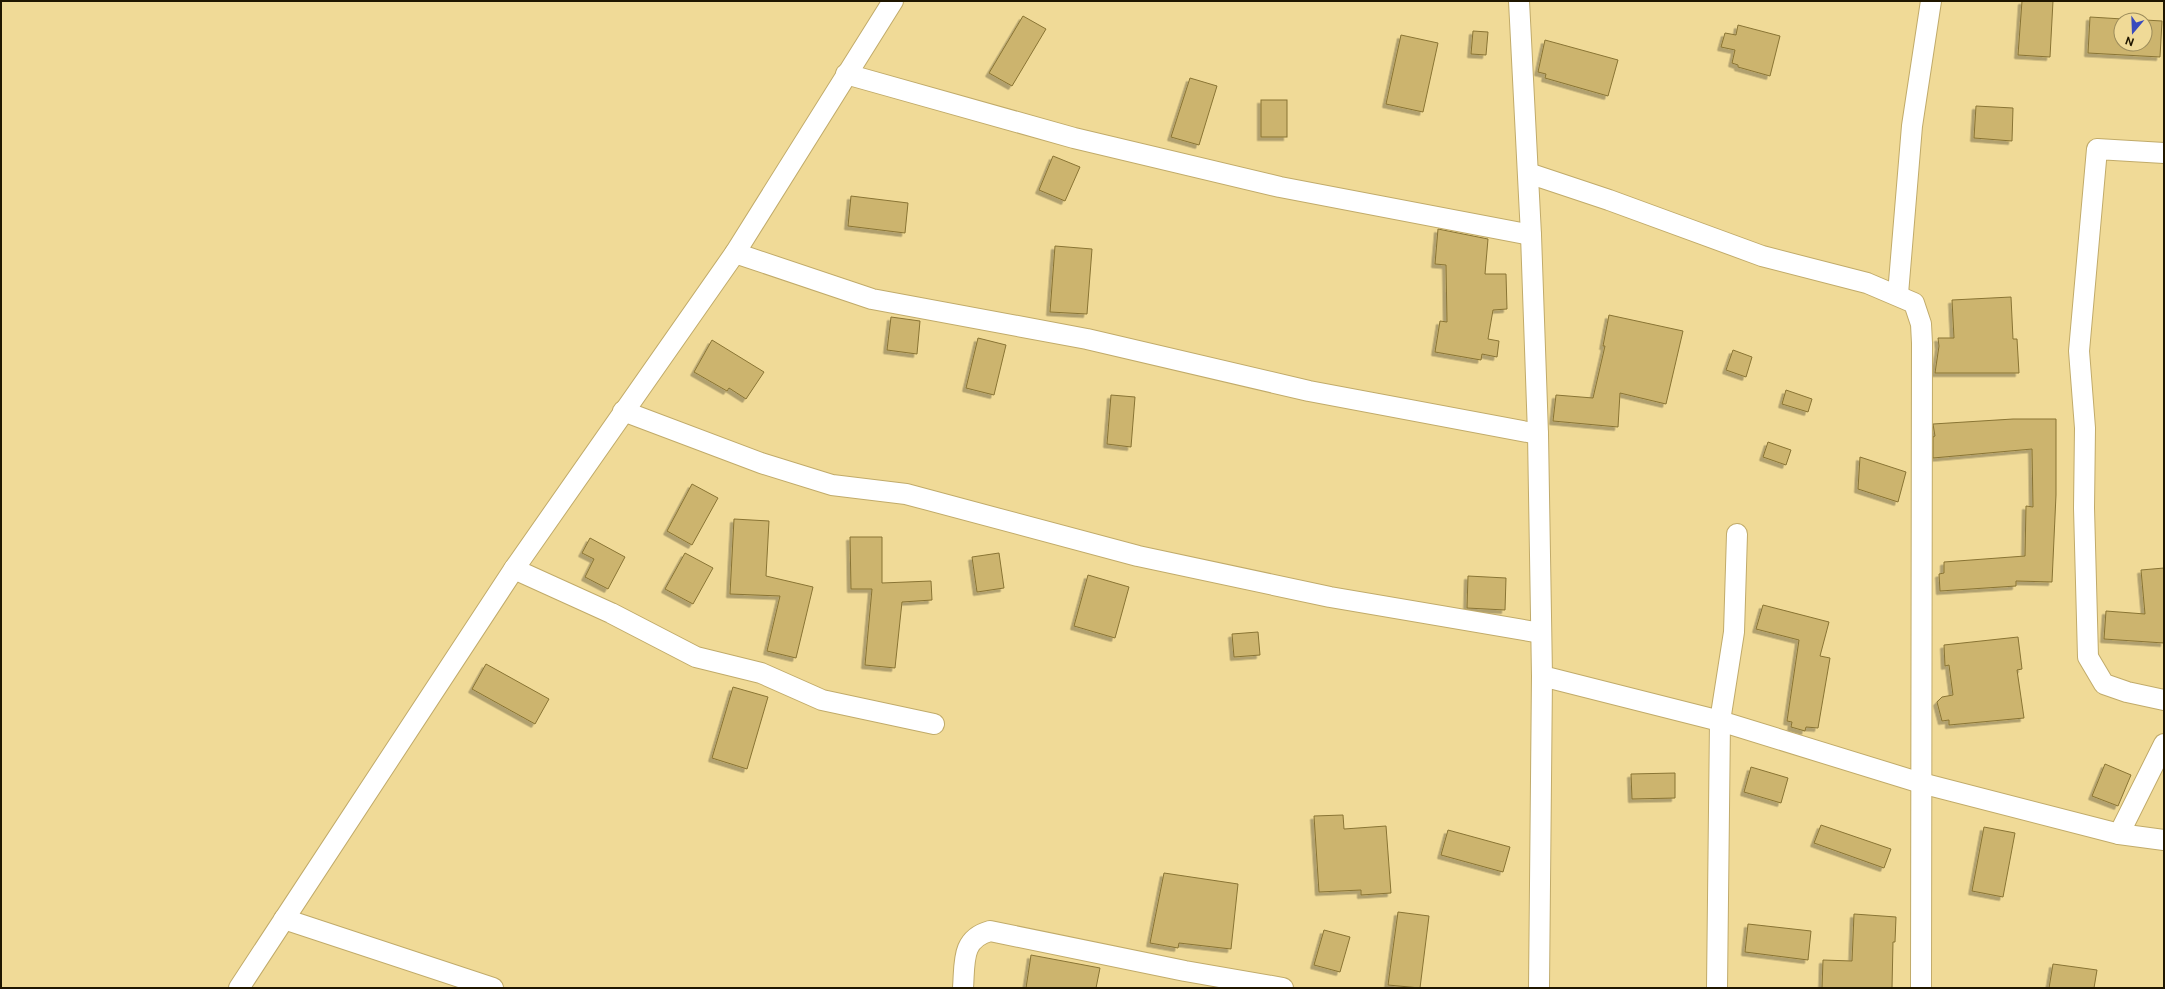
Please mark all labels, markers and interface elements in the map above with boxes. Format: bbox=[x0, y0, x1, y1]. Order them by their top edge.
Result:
north arrow bbox=[2113, 12, 2153, 52]
text: N bbox=[2124, 34, 2136, 49]

